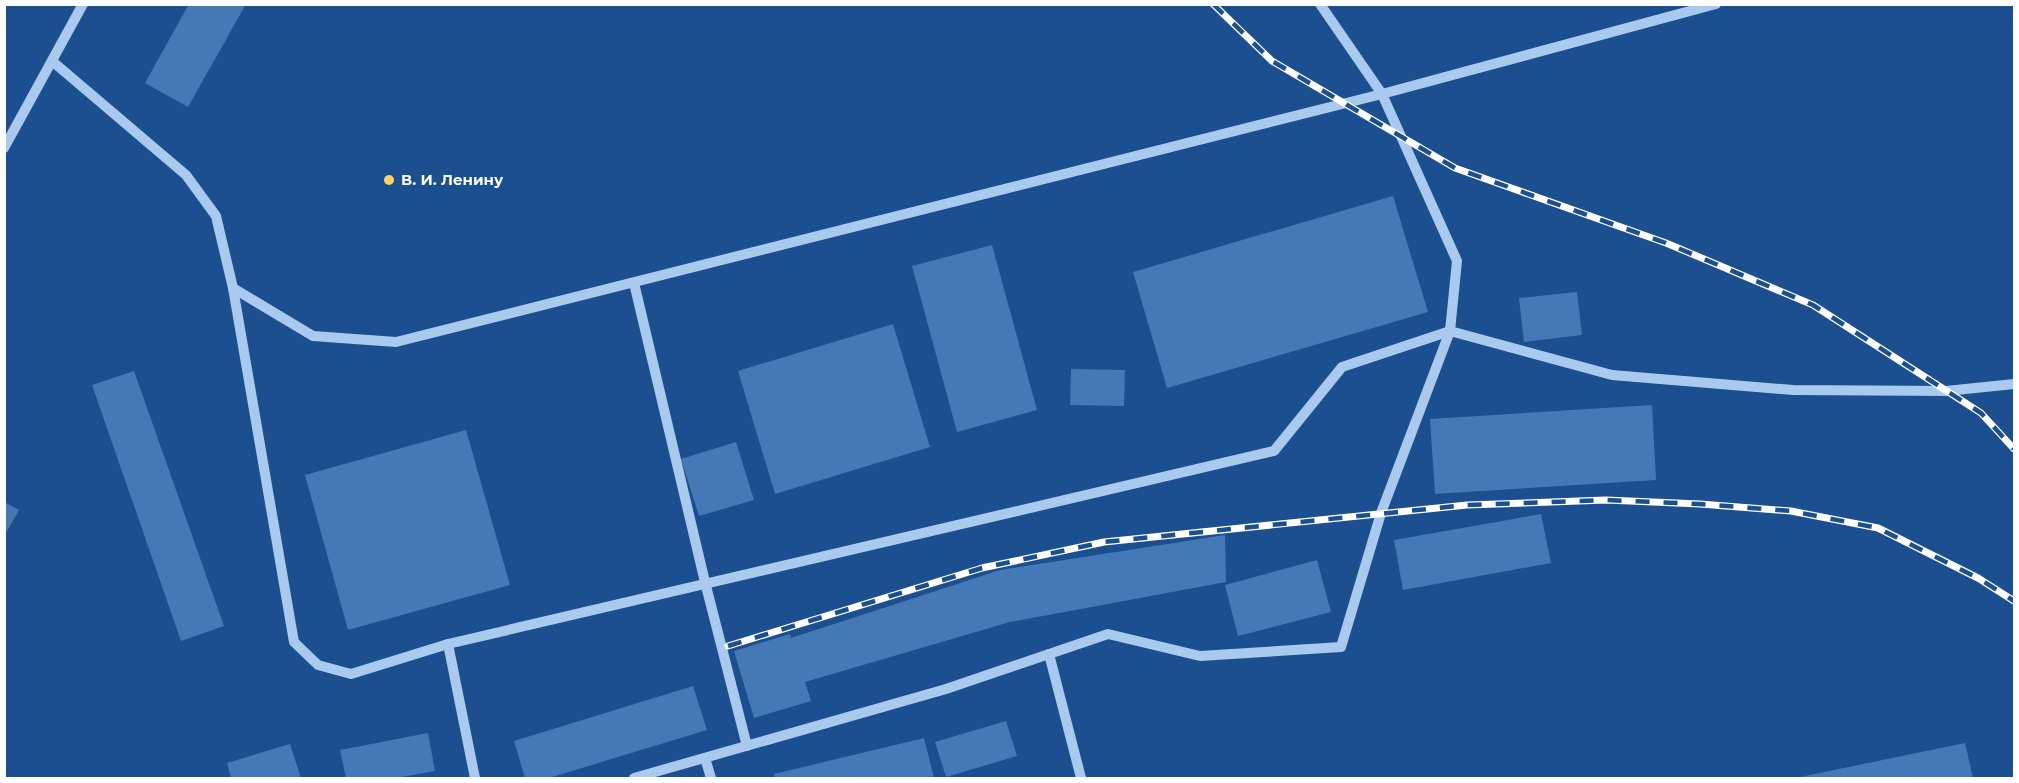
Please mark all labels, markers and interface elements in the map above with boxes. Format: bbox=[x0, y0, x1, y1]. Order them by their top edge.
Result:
place label: В. И. Ленину bbox=[401, 170, 504, 189]
marker: В. И. Ленину bbox=[382, 173, 396, 187]

